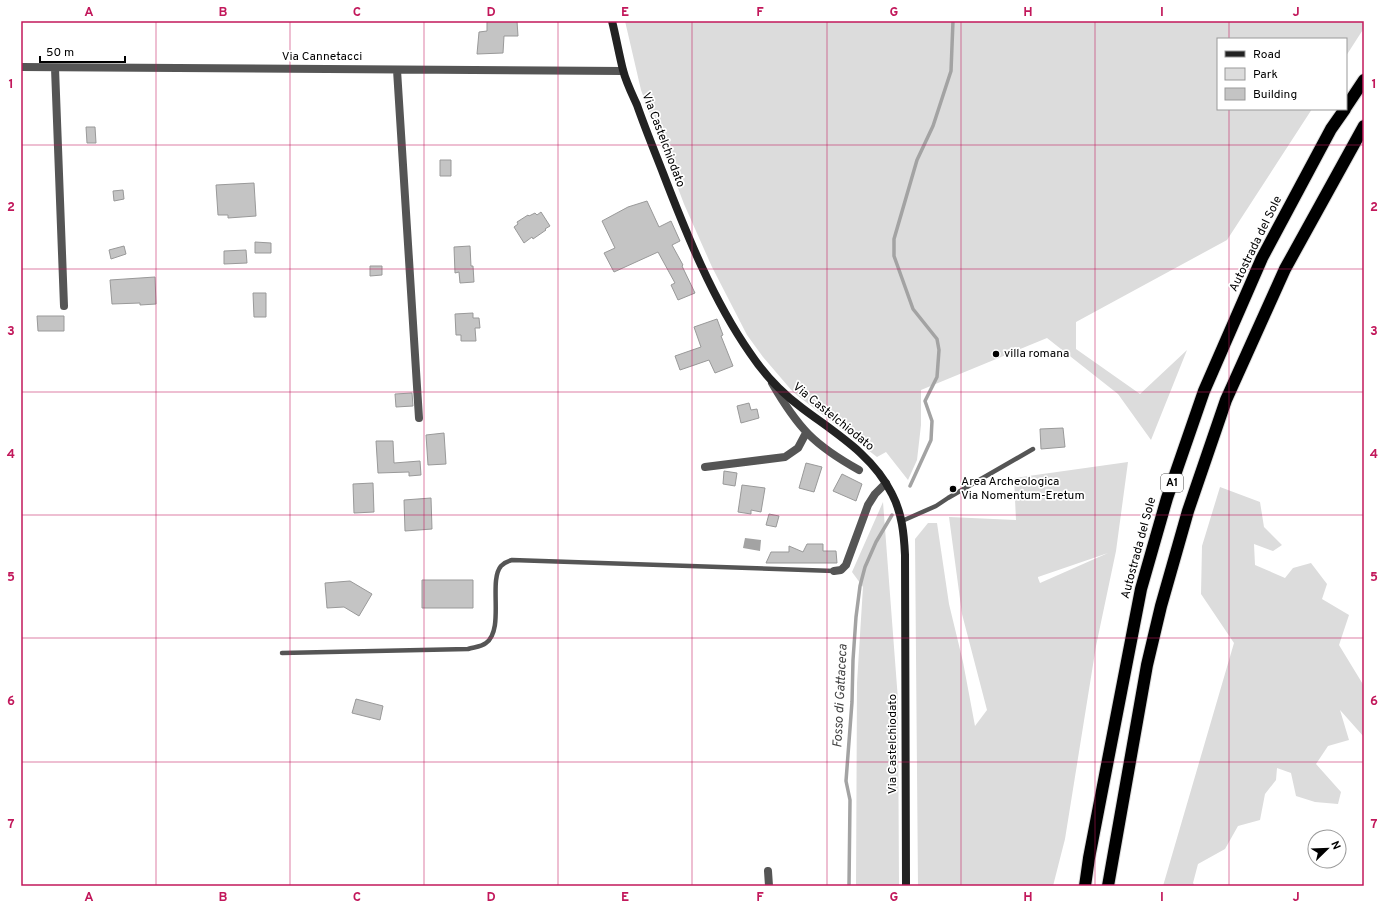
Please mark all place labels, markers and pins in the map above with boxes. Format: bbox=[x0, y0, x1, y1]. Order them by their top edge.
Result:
place label: villa romana bbox=[1004, 346, 1069, 362]
marker: villa romana bbox=[991, 349, 1001, 359]
place label: Area Archeologica Via Nomentum-Eretum bbox=[961, 474, 1085, 504]
marker: Area Archeologica Via Nomentum-Eretum bbox=[948, 484, 958, 494]

